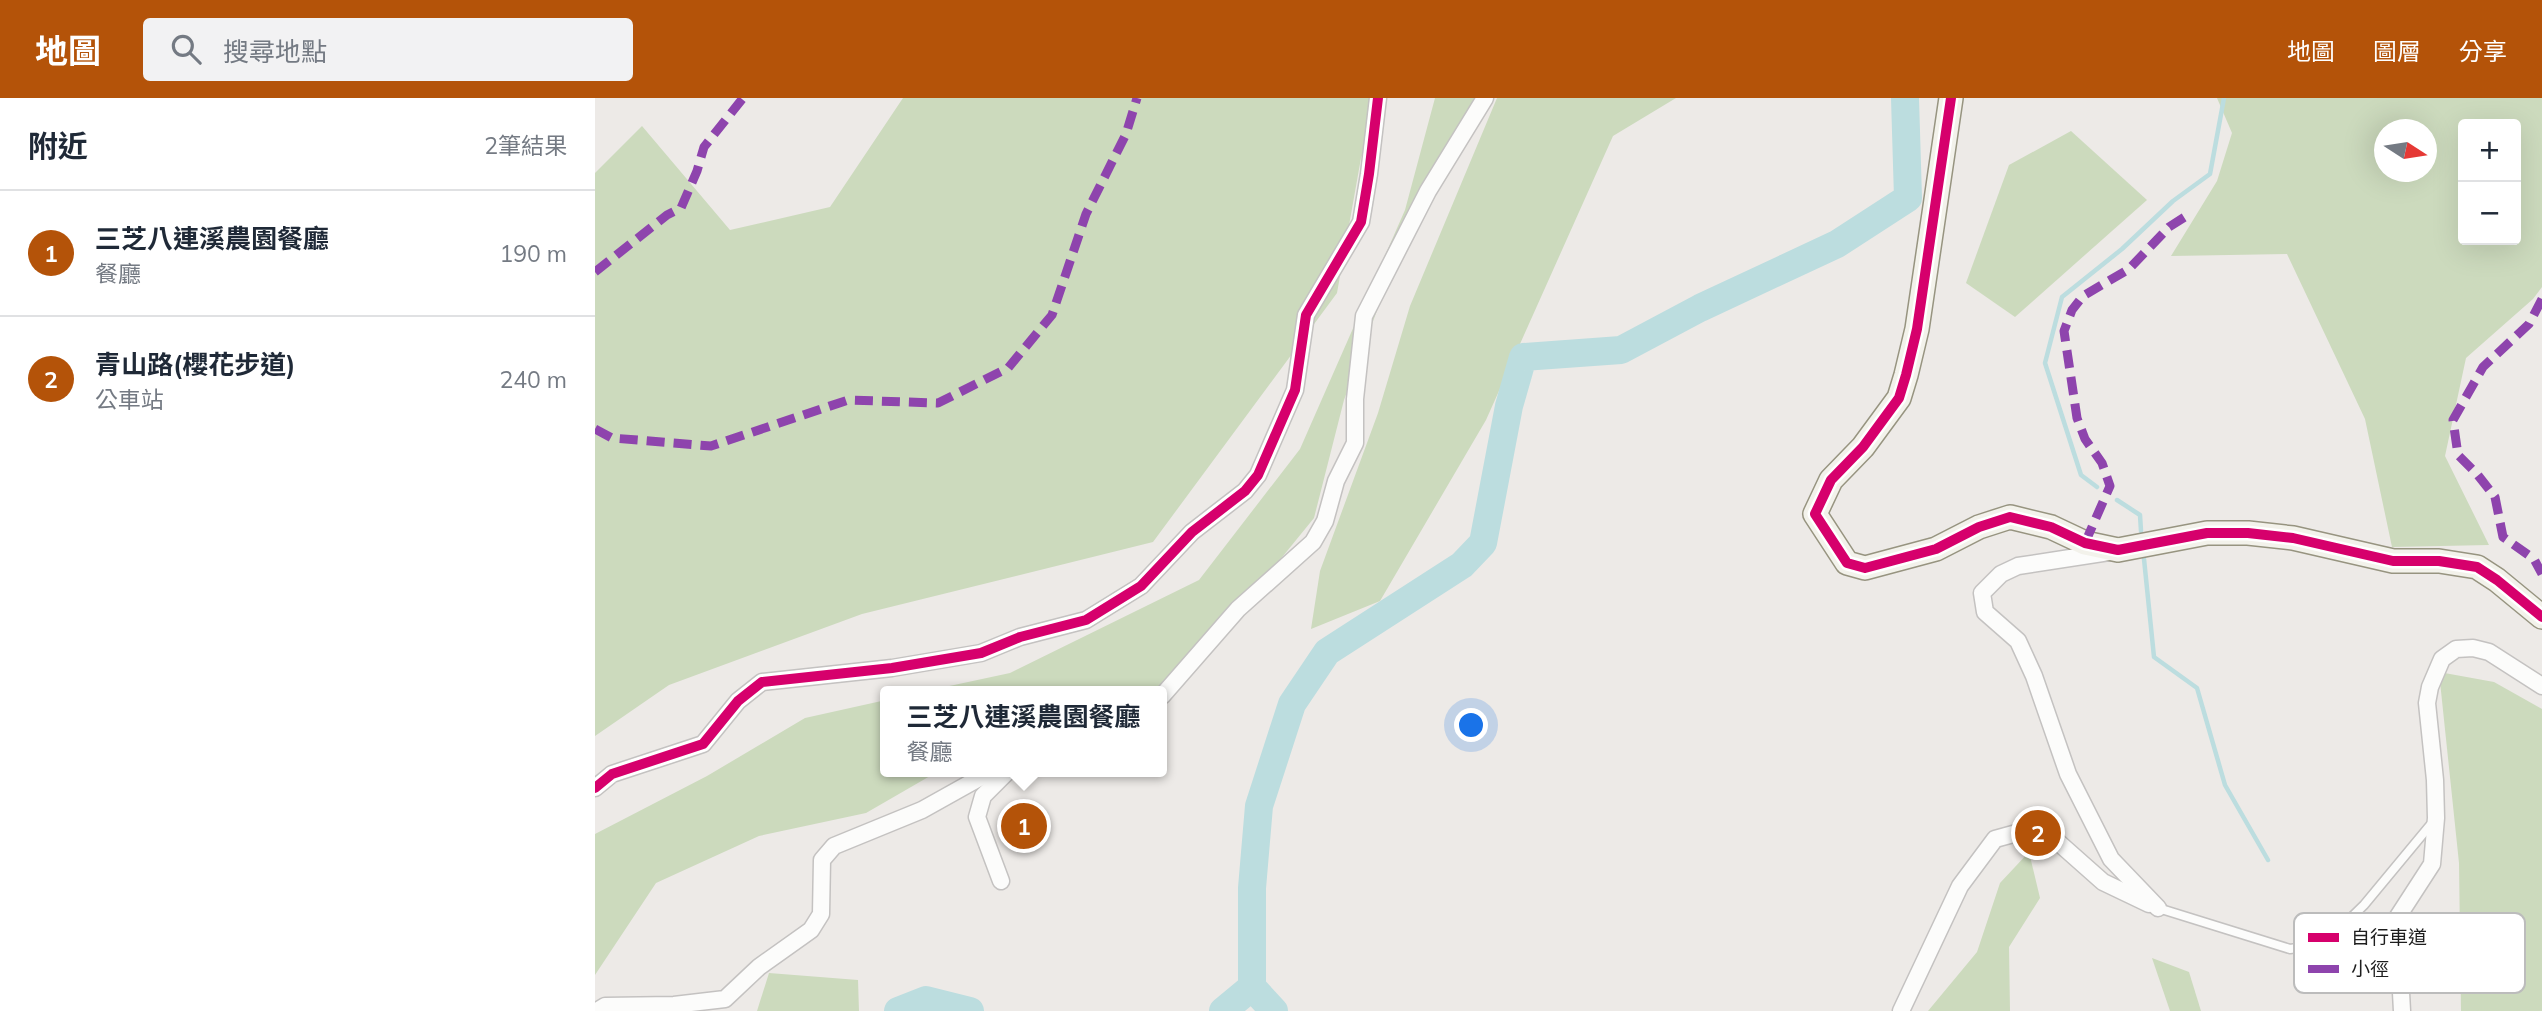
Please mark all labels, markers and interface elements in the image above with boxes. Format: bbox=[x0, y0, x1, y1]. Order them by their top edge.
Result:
search box bbox=[143, 18, 633, 81]
text: 地圖 bbox=[35, 30, 101, 71]
icon: search bbox=[167, 30, 205, 68]
text: 搜尋地點 bbox=[223, 35, 327, 68]
text: 地圖 bbox=[2287, 36, 2335, 66]
text: 圖層 bbox=[2373, 36, 2421, 66]
text: 分享 bbox=[2459, 36, 2507, 66]
north arrow bbox=[2374, 119, 2437, 182]
map controls bbox=[2458, 119, 2521, 245]
button: + bbox=[2458, 119, 2521, 182]
text: 附近 bbox=[28, 127, 88, 165]
text: 2筆結果 bbox=[484, 131, 567, 160]
button: − bbox=[2458, 182, 2521, 245]
text: 三芝八連溪農園餐廳 bbox=[95, 222, 329, 255]
text: 1 bbox=[44, 239, 58, 268]
text: 190 m bbox=[499, 239, 567, 268]
text: 餐廳 bbox=[95, 259, 141, 288]
text: 青山路(櫻花步道) bbox=[95, 348, 296, 381]
text: 2 bbox=[44, 365, 58, 394]
text: 240 m bbox=[499, 365, 567, 394]
text: 公車站 bbox=[95, 385, 164, 414]
popup bbox=[880, 686, 1167, 777]
text: 三芝八連溪農園餐廳 bbox=[906, 700, 1141, 733]
your location bbox=[1454, 708, 1488, 742]
text: 餐廳 bbox=[906, 737, 952, 766]
pin: 1 bbox=[1001, 800, 1047, 852]
pin: 2 bbox=[2015, 807, 2061, 859]
legend bbox=[2294, 913, 2525, 993]
text: 自行車道 bbox=[2351, 925, 2427, 949]
text: 小徑 bbox=[2351, 957, 2389, 981]

